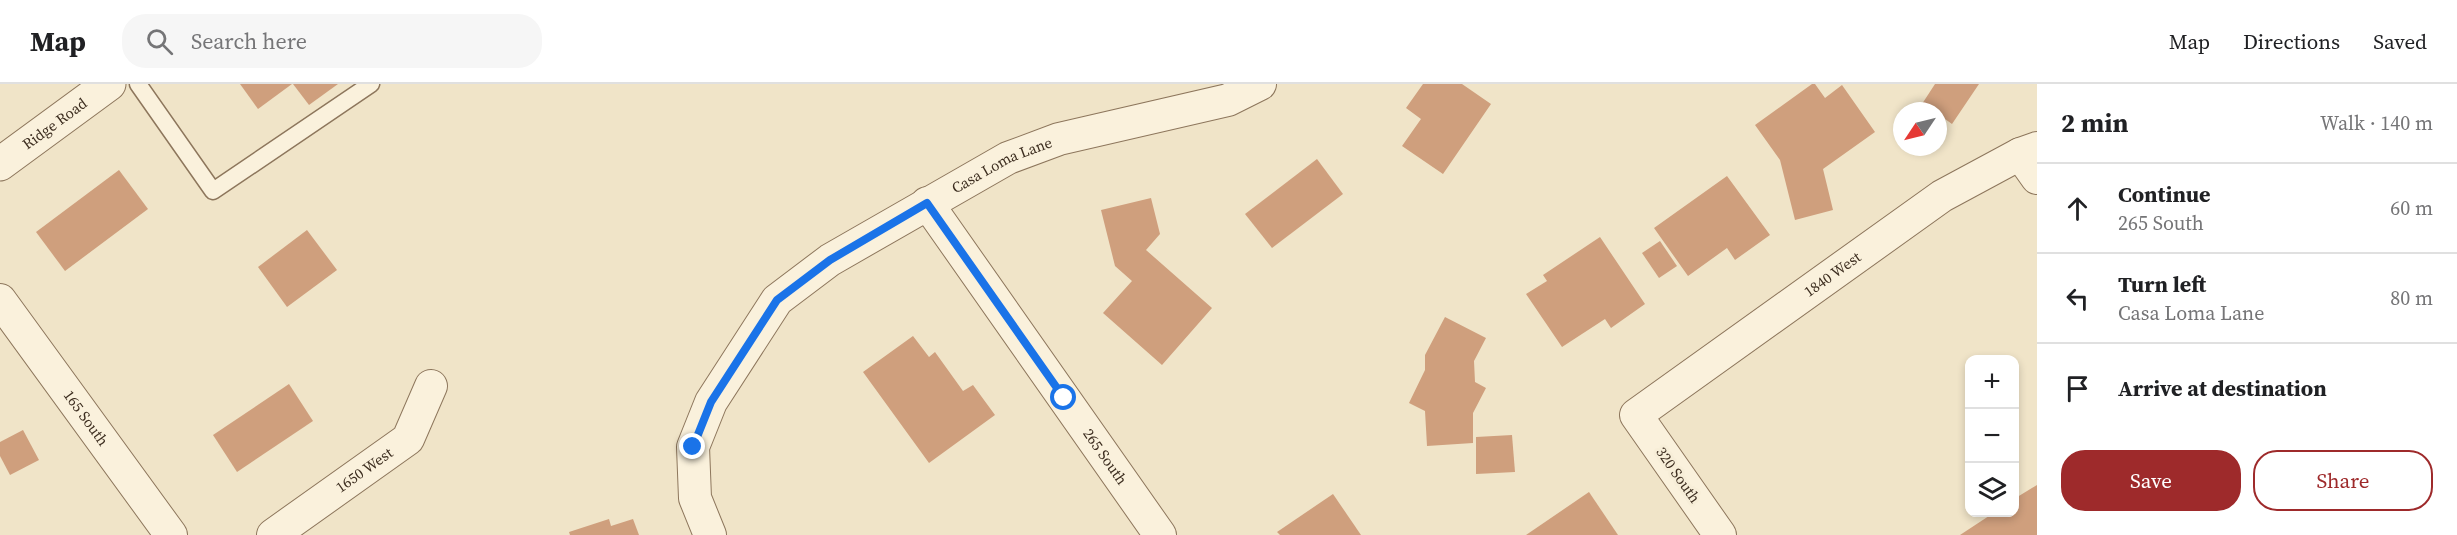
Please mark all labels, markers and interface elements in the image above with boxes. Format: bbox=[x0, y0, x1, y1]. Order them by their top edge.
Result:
search box bbox=[122, 14, 542, 68]
text: Map bbox=[30, 22, 86, 60]
icon: search bbox=[143, 25, 176, 58]
text: Search here bbox=[191, 26, 307, 56]
text: Map bbox=[2169, 27, 2210, 56]
text: Directions bbox=[2243, 27, 2340, 56]
text: Saved bbox=[2373, 27, 2427, 56]
street label: Ridge Road bbox=[18, 92, 92, 154]
north arrow bbox=[1893, 102, 1947, 156]
text: 2 min bbox=[2061, 105, 2128, 141]
text: Walk · 140 m bbox=[2320, 109, 2433, 137]
street label: Casa Loma Lane bbox=[948, 131, 1055, 198]
text: Continue bbox=[2118, 179, 2211, 209]
icon: ahead bbox=[2061, 192, 2094, 225]
text: 60 m bbox=[2390, 194, 2433, 222]
text: 265 South bbox=[2118, 209, 2204, 237]
street label: 1840 West bbox=[1799, 246, 1865, 302]
text: Turn left bbox=[2118, 269, 2206, 299]
icon: left bbox=[2061, 282, 2094, 315]
text: 80 m bbox=[2390, 284, 2433, 312]
text: Casa Loma Lane bbox=[2118, 299, 2264, 327]
map controls bbox=[1965, 355, 2019, 517]
button: + bbox=[1965, 355, 2019, 409]
icon: arrive bbox=[2061, 372, 2094, 405]
text: Arrive at destination bbox=[2118, 373, 2327, 403]
route start bbox=[1050, 384, 1076, 410]
street label: 165 South bbox=[59, 386, 114, 450]
button: − bbox=[1965, 409, 2019, 463]
street label: 265 South bbox=[1078, 424, 1133, 489]
route end bbox=[679, 433, 705, 459]
street label: 1650 West bbox=[331, 442, 397, 497]
street label: 320 South bbox=[1651, 442, 1705, 507]
button: Save bbox=[2061, 450, 2241, 511]
button: Share bbox=[2253, 450, 2433, 511]
button: layers bbox=[1965, 463, 2019, 517]

